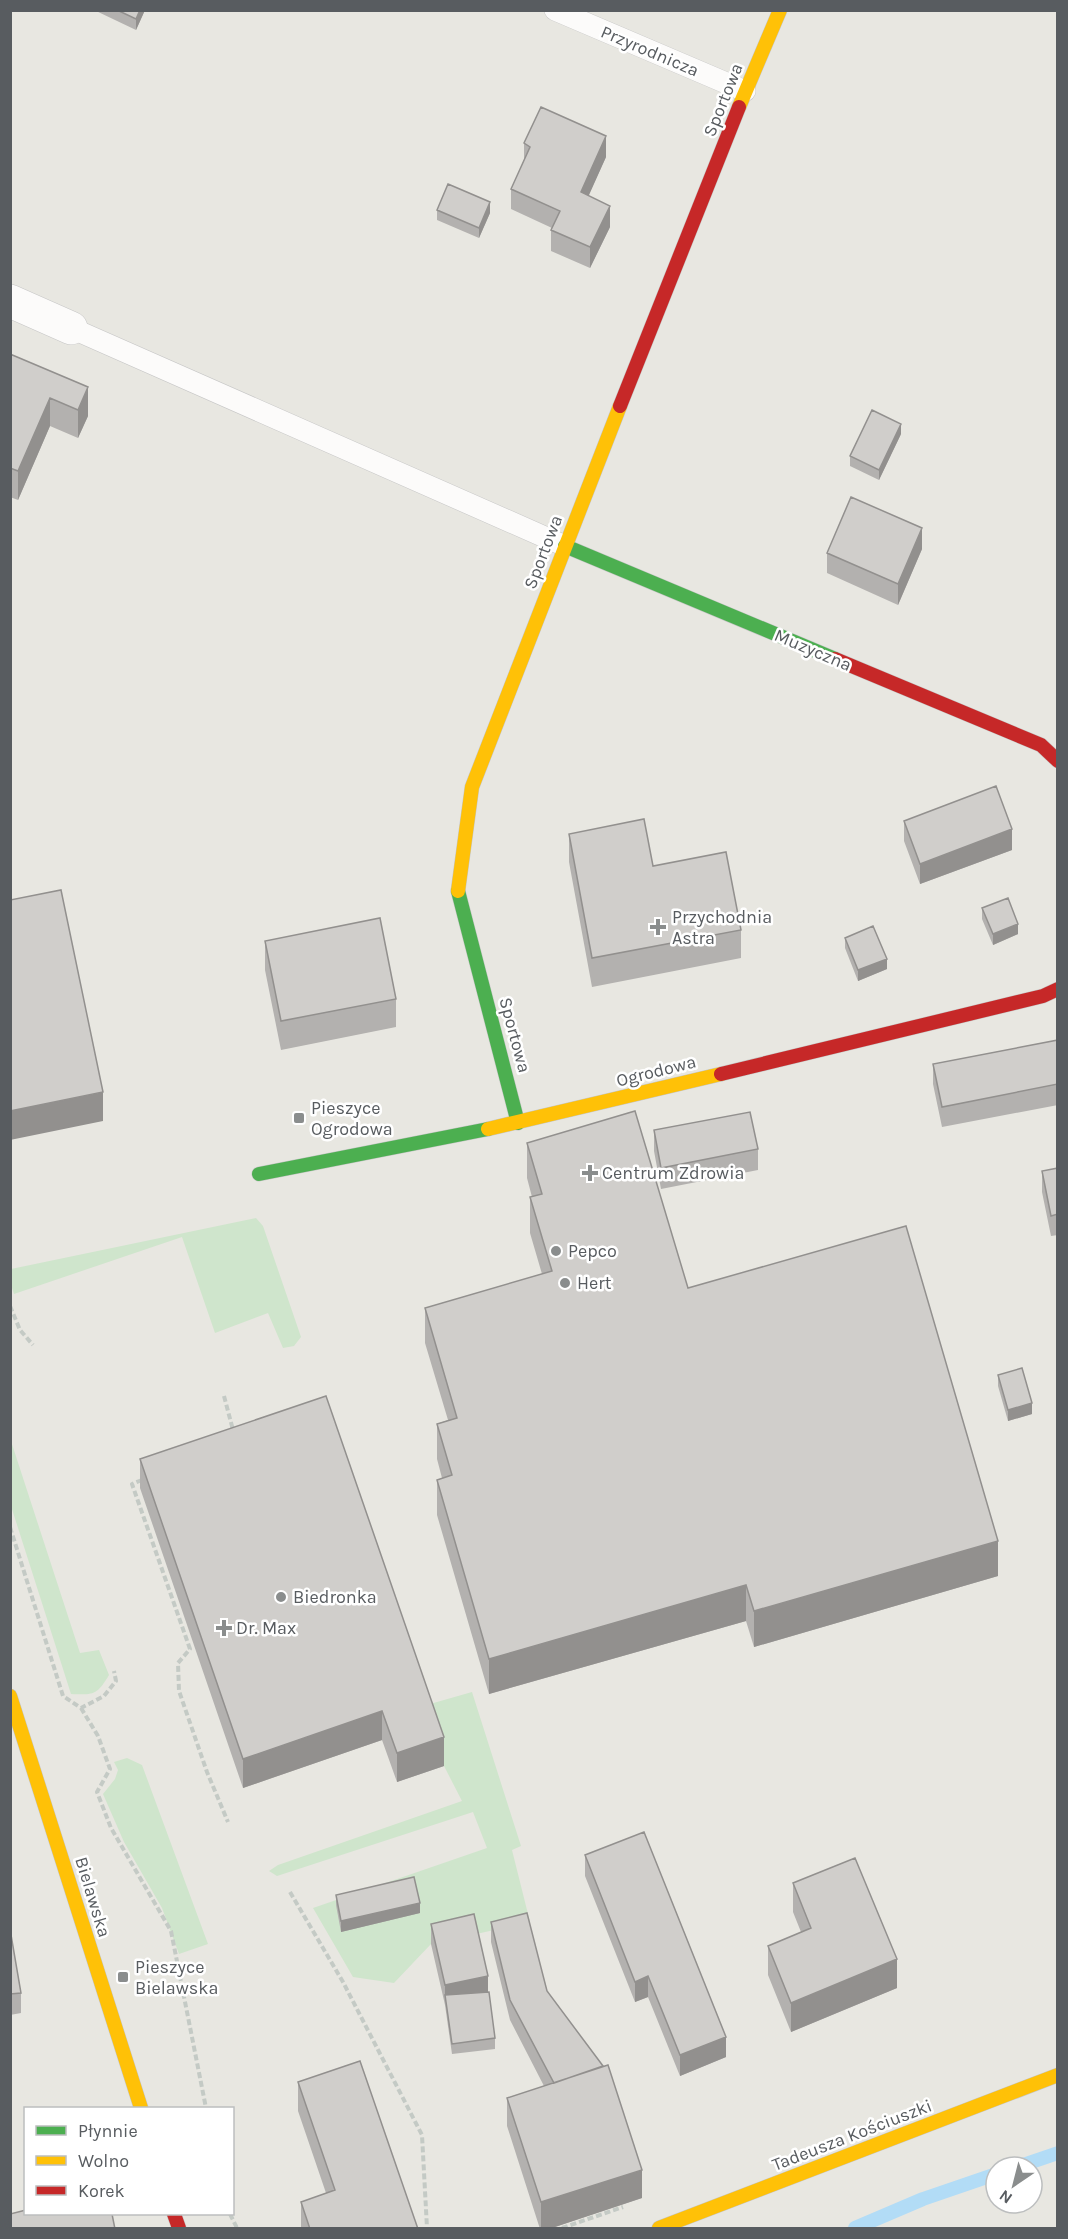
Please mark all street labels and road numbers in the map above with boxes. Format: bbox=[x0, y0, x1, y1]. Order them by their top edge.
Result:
street label: Przyrodnicza bbox=[598, 20, 702, 82]
street label: Sportowa bbox=[698, 60, 748, 140]
street label: Sportowa bbox=[519, 512, 567, 592]
street label: Muzyczna bbox=[771, 624, 855, 676]
street label: Sportowa bbox=[494, 995, 536, 1075]
street label: Ogrodowa bbox=[614, 1050, 698, 1092]
street label: Bielawska bbox=[70, 1854, 116, 1940]
street label: Tadeusza Kościuszki bbox=[769, 2094, 935, 2176]

